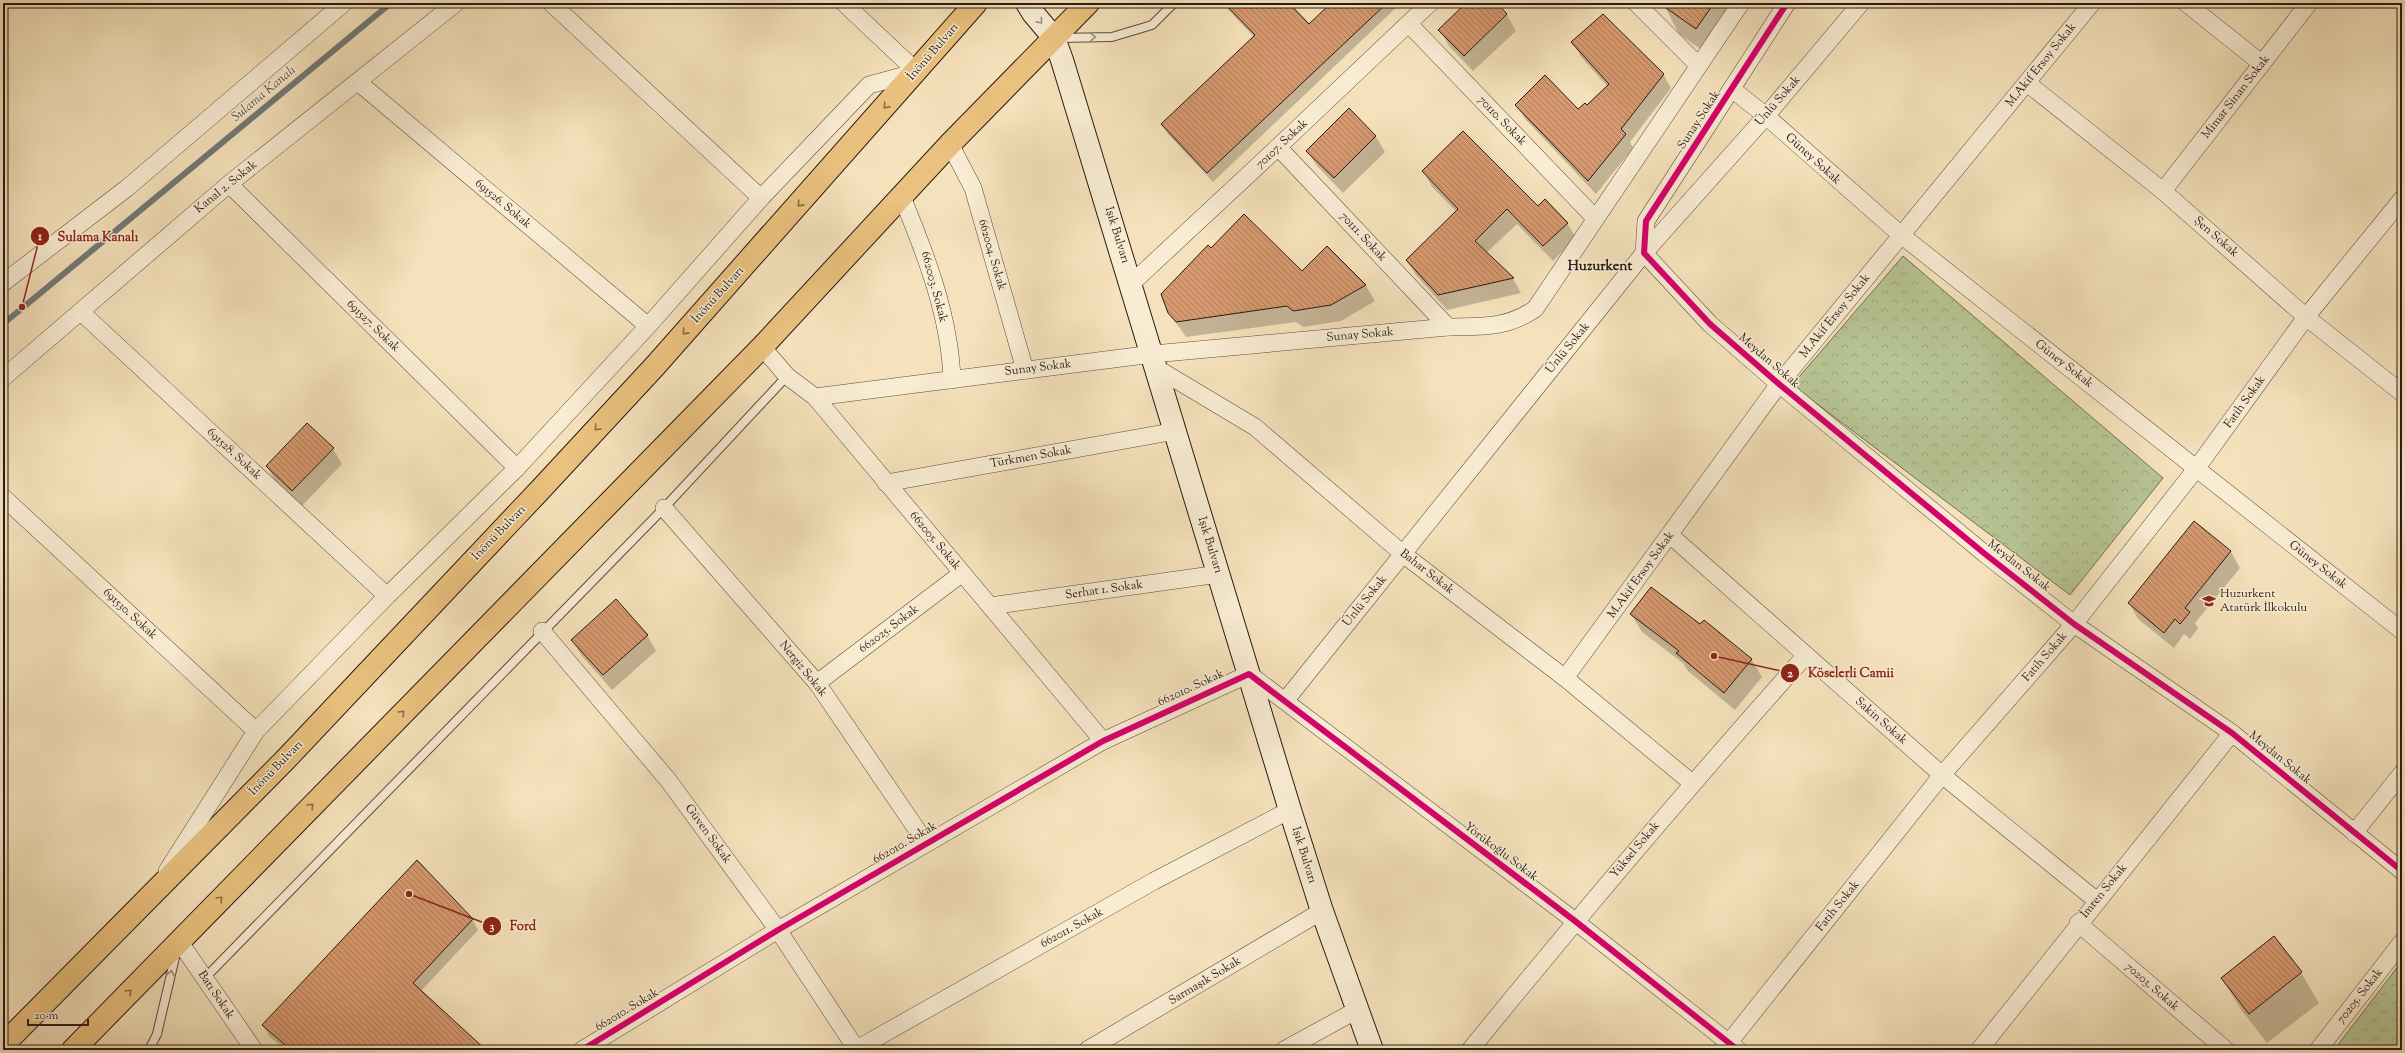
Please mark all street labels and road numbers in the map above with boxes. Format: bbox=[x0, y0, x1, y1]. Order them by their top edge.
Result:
street label: İnönü Bulvarı bbox=[903, 19, 964, 85]
street label: M.Akif Ersoy Sokak bbox=[2001, 19, 2081, 111]
street label: Mimar Sinan Sokak bbox=[2198, 51, 2275, 143]
street label: Ünlü Sokak bbox=[1751, 71, 1805, 130]
street label: Sunay Sokak bbox=[1673, 86, 1725, 153]
street label: 70110. Sokak bbox=[1473, 92, 1531, 151]
street label: 70107. Sokak bbox=[1252, 115, 1312, 173]
street label: Güney Sokak bbox=[1781, 129, 1845, 189]
street label: Kanal 2. Sokak bbox=[191, 156, 262, 218]
street label: 691526. Sokak bbox=[471, 175, 536, 233]
street label: Işık Bulvarı bbox=[1100, 204, 1134, 266]
street label: 70111. Sokak bbox=[1335, 208, 1391, 266]
street label: Şen Sokak bbox=[2189, 212, 2243, 262]
street label: 662004. Sokak bbox=[973, 217, 1011, 293]
street label: 662003. Sokak bbox=[916, 249, 952, 325]
street label: İnönü Bulvarı bbox=[688, 262, 749, 327]
street label: M.Akif Ersoy Sokak bbox=[1795, 270, 1875, 362]
street label: 691527. Sokak bbox=[342, 296, 404, 357]
street label: Ünlü Sokak bbox=[1542, 318, 1595, 378]
street label: Sunay Sokak bbox=[1326, 323, 1395, 347]
street label: Meydan Sokak bbox=[1734, 329, 1804, 393]
street label: Güney Sokak bbox=[2031, 335, 2097, 393]
street label: Sunay Sokak bbox=[1003, 355, 1073, 381]
street label: Fatih Sokak bbox=[2220, 372, 2271, 432]
street label: 691528. Sokak bbox=[203, 424, 266, 485]
street label: Türkmen Sokak bbox=[989, 441, 1074, 473]
street label: İnönü Bulvarı bbox=[468, 501, 531, 565]
street label: 662005. Sokak bbox=[905, 508, 965, 575]
street label: Işık Bulvarı bbox=[1193, 514, 1227, 576]
street label: M.Akif Ersoy Sokak bbox=[1603, 527, 1679, 622]
street label: Meydan Sokak bbox=[1983, 535, 2055, 597]
street label: Güney Sokak bbox=[2285, 536, 2351, 594]
street label: Bahar Sokak bbox=[1396, 545, 1458, 599]
street label: Ünlü Sokak bbox=[1339, 571, 1392, 631]
street label: Serhat 1. Sokak bbox=[1064, 576, 1144, 604]
street label: 691530. Sokak bbox=[99, 584, 162, 644]
street label: 662025. Sokak bbox=[855, 600, 923, 658]
street label: Fatih Sokak bbox=[2018, 628, 2072, 686]
street label: Nergiz Sokak bbox=[775, 637, 832, 701]
street label: 662010. Sokak bbox=[1155, 665, 1228, 711]
street label: Sakin Sokak bbox=[1851, 693, 1912, 749]
street label: Meydan Sokak bbox=[2245, 727, 2316, 789]
street label: İnönü Bulvarı bbox=[245, 736, 308, 800]
street label: Güven Sokak bbox=[680, 800, 736, 868]
street label: 662010. Sokak bbox=[870, 817, 941, 869]
street label: Yüksel Sokak bbox=[1606, 817, 1665, 882]
street label: Yörükoğlu Sokak bbox=[1460, 818, 1542, 886]
street label: Işık Bulvarı bbox=[1287, 824, 1321, 886]
street label: İmren Sokak bbox=[2076, 859, 2132, 922]
street label: Fatih Sokak bbox=[1812, 876, 1865, 935]
street label: 662011. Sokak bbox=[1037, 903, 1107, 953]
street label: Sarmaşık Sokak bbox=[1165, 952, 1245, 1010]
street label: 70203. Sokak bbox=[2121, 958, 2183, 1016]
street label: 70205. Sokak bbox=[2333, 964, 2388, 1028]
street label: Batı Sokak bbox=[193, 967, 239, 1023]
street label: 662010. Sokak bbox=[592, 984, 663, 1036]

